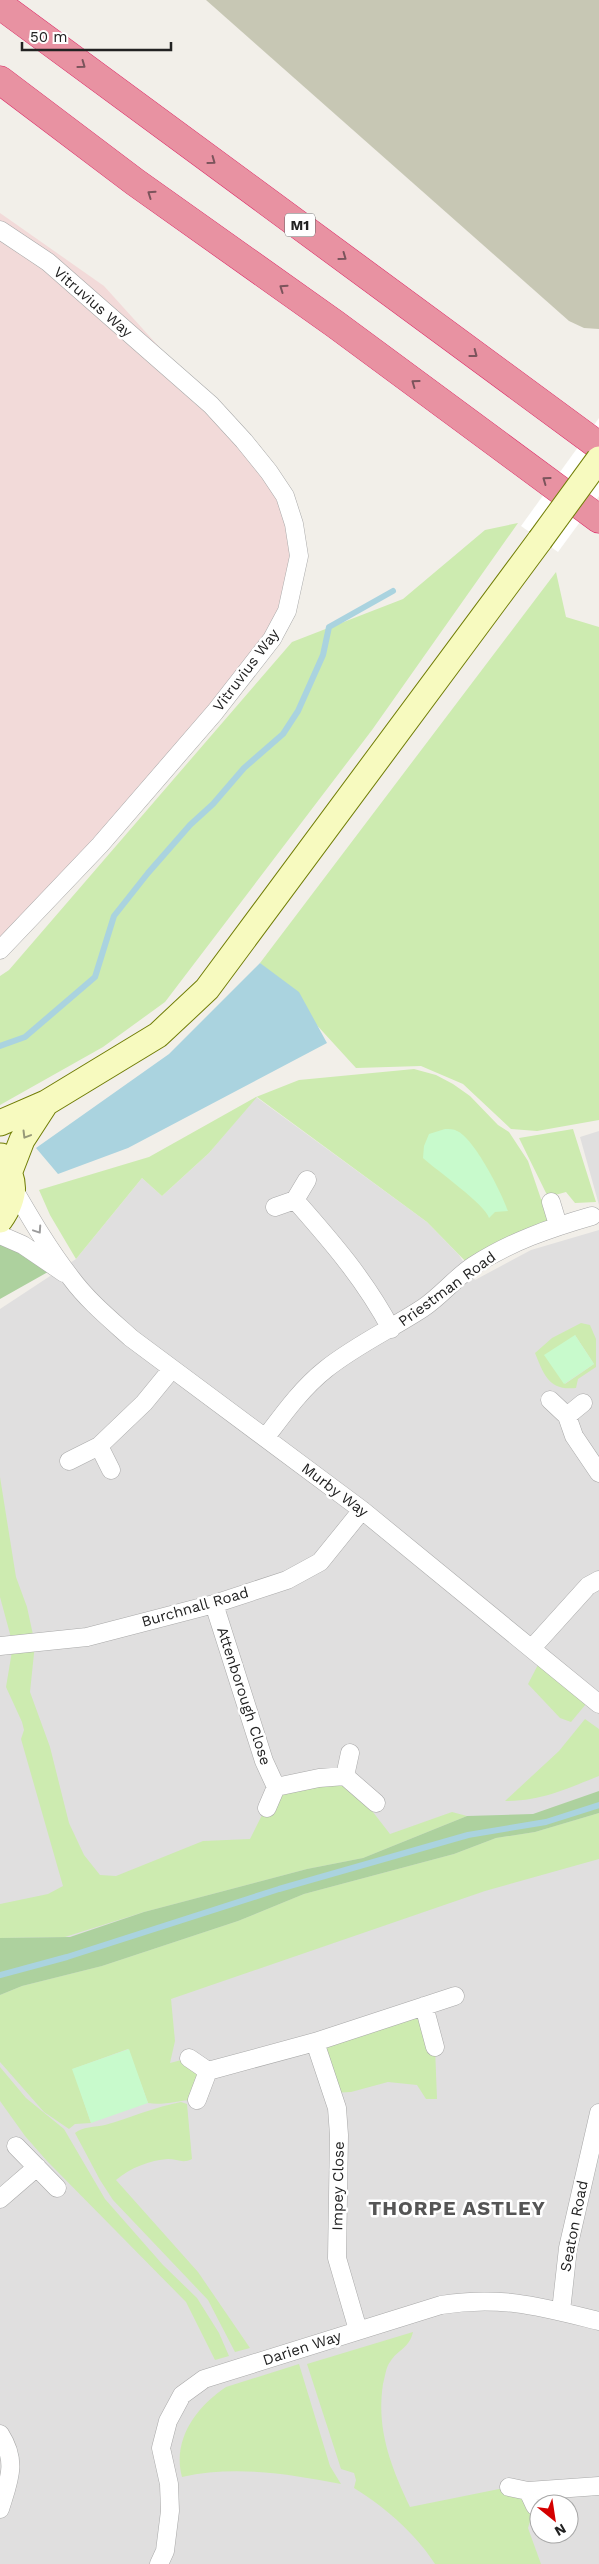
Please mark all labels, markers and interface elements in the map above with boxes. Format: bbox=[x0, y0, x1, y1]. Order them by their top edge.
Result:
scale bar bbox=[22, 20, 171, 52]
text: 50 m bbox=[30, 28, 67, 46]
one-way arrow bbox=[76, 59, 85, 67]
one-way arrow bbox=[207, 155, 216, 164]
one-way arrow bbox=[148, 191, 157, 199]
road number: M1 bbox=[285, 214, 315, 236]
one-way arrow bbox=[337, 251, 347, 260]
street label: Vitruvius Way bbox=[50, 263, 136, 341]
one-way arrow bbox=[280, 285, 289, 294]
one-way arrow bbox=[468, 348, 477, 356]
one-way arrow bbox=[411, 380, 421, 389]
one-way arrow bbox=[543, 477, 552, 485]
street label: Vitruvius Way bbox=[209, 625, 283, 715]
one-way arrow bbox=[22, 1130, 32, 1139]
one-way arrow bbox=[32, 1224, 41, 1234]
street label: Priestman Road bbox=[395, 1248, 499, 1330]
street label: Murby Way bbox=[298, 1459, 372, 1521]
street label: Burchnall Road bbox=[139, 1583, 251, 1631]
street label: Attenborough Close bbox=[213, 1625, 275, 1767]
street label: Impey Close bbox=[328, 2141, 348, 2231]
street label: Seaton Road bbox=[556, 2179, 592, 2273]
district label: THORPE ASTLEY bbox=[368, 2196, 546, 2220]
street label: Darien Way bbox=[260, 2327, 344, 2369]
north arrow bbox=[529, 2494, 579, 2544]
text: N bbox=[552, 2521, 569, 2540]

